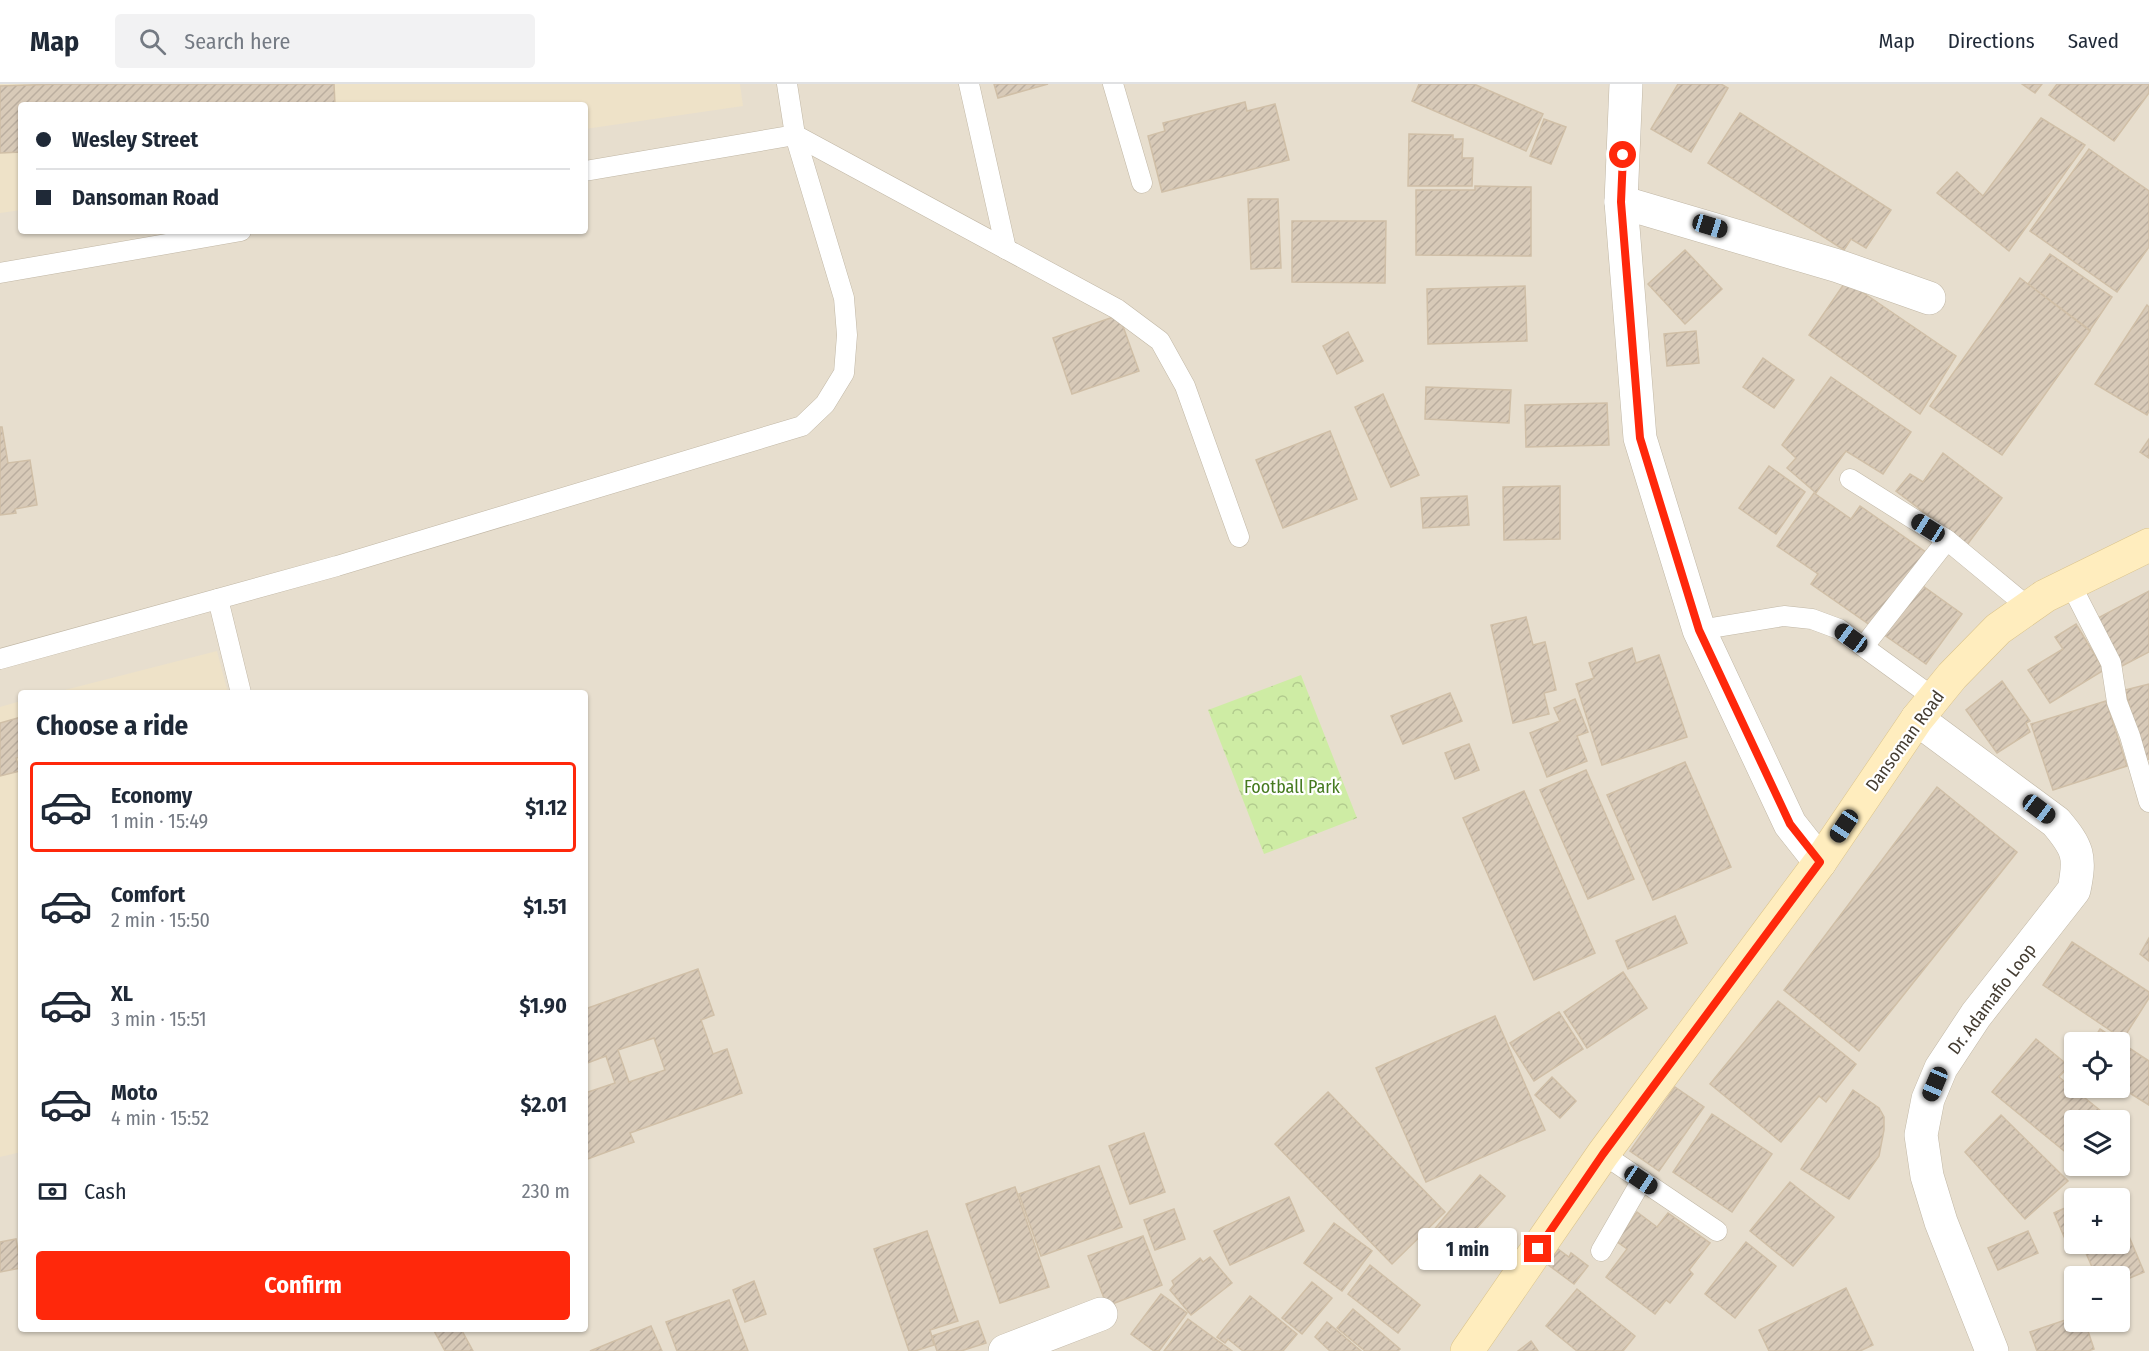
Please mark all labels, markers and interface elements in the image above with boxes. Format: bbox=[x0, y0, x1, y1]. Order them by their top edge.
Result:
search box bbox=[115, 14, 535, 68]
text: Map bbox=[30, 25, 79, 58]
icon: search bbox=[136, 25, 169, 58]
text: Search here bbox=[184, 28, 290, 55]
text: Map bbox=[1878, 28, 1915, 54]
text: Directions bbox=[1948, 28, 2035, 54]
text: Saved bbox=[2068, 28, 2119, 54]
text: Wesley Street bbox=[72, 126, 198, 153]
route start bbox=[1609, 141, 1636, 168]
text: Dansoman Road bbox=[72, 184, 219, 211]
car bbox=[1690, 212, 1730, 240]
car bbox=[1908, 511, 1948, 545]
car bbox=[1831, 620, 1871, 656]
street label: Dansoman Road bbox=[1861, 686, 1949, 796]
text: Choose a ride bbox=[36, 710, 188, 742]
park label: Football Park bbox=[1244, 776, 1341, 798]
icon: car bbox=[39, 780, 93, 834]
text: Economy bbox=[111, 782, 192, 809]
car bbox=[2019, 791, 2059, 827]
text: $1.12 bbox=[525, 794, 567, 821]
car bbox=[1826, 806, 1862, 846]
text: 1 min · 15:49 bbox=[111, 809, 208, 833]
icon: car bbox=[39, 879, 93, 933]
text: Comfort bbox=[111, 881, 185, 908]
text: $1.51 bbox=[523, 893, 567, 920]
text: 2 min · 15:50 bbox=[111, 908, 210, 932]
street label: Dr. Adamafio Loop bbox=[1943, 939, 2041, 1059]
icon: car bbox=[39, 978, 93, 1032]
text: XL bbox=[111, 980, 133, 1007]
text: $1.90 bbox=[520, 992, 567, 1019]
text: 3 min · 15:51 bbox=[111, 1007, 207, 1031]
map controls bbox=[2064, 1032, 2130, 1332]
button: locate bbox=[2064, 1032, 2130, 1098]
car bbox=[1920, 1064, 1950, 1104]
icon: car bbox=[39, 1077, 93, 1131]
text: Moto bbox=[111, 1079, 158, 1106]
text: $2.01 bbox=[521, 1091, 567, 1118]
text: 4 min · 15:52 bbox=[111, 1106, 209, 1130]
button: layers bbox=[2064, 1110, 2130, 1176]
car bbox=[1621, 1162, 1661, 1198]
icon: cash bbox=[36, 1175, 69, 1208]
text: Cash bbox=[84, 1178, 127, 1205]
text: 230 m bbox=[522, 1179, 570, 1203]
button: + bbox=[2064, 1188, 2130, 1254]
callout: 1 min bbox=[1418, 1228, 1517, 1270]
route end bbox=[1524, 1235, 1551, 1262]
text: 1 min bbox=[1446, 1237, 1489, 1261]
button: Confirm bbox=[36, 1251, 570, 1320]
button: − bbox=[2064, 1266, 2130, 1332]

